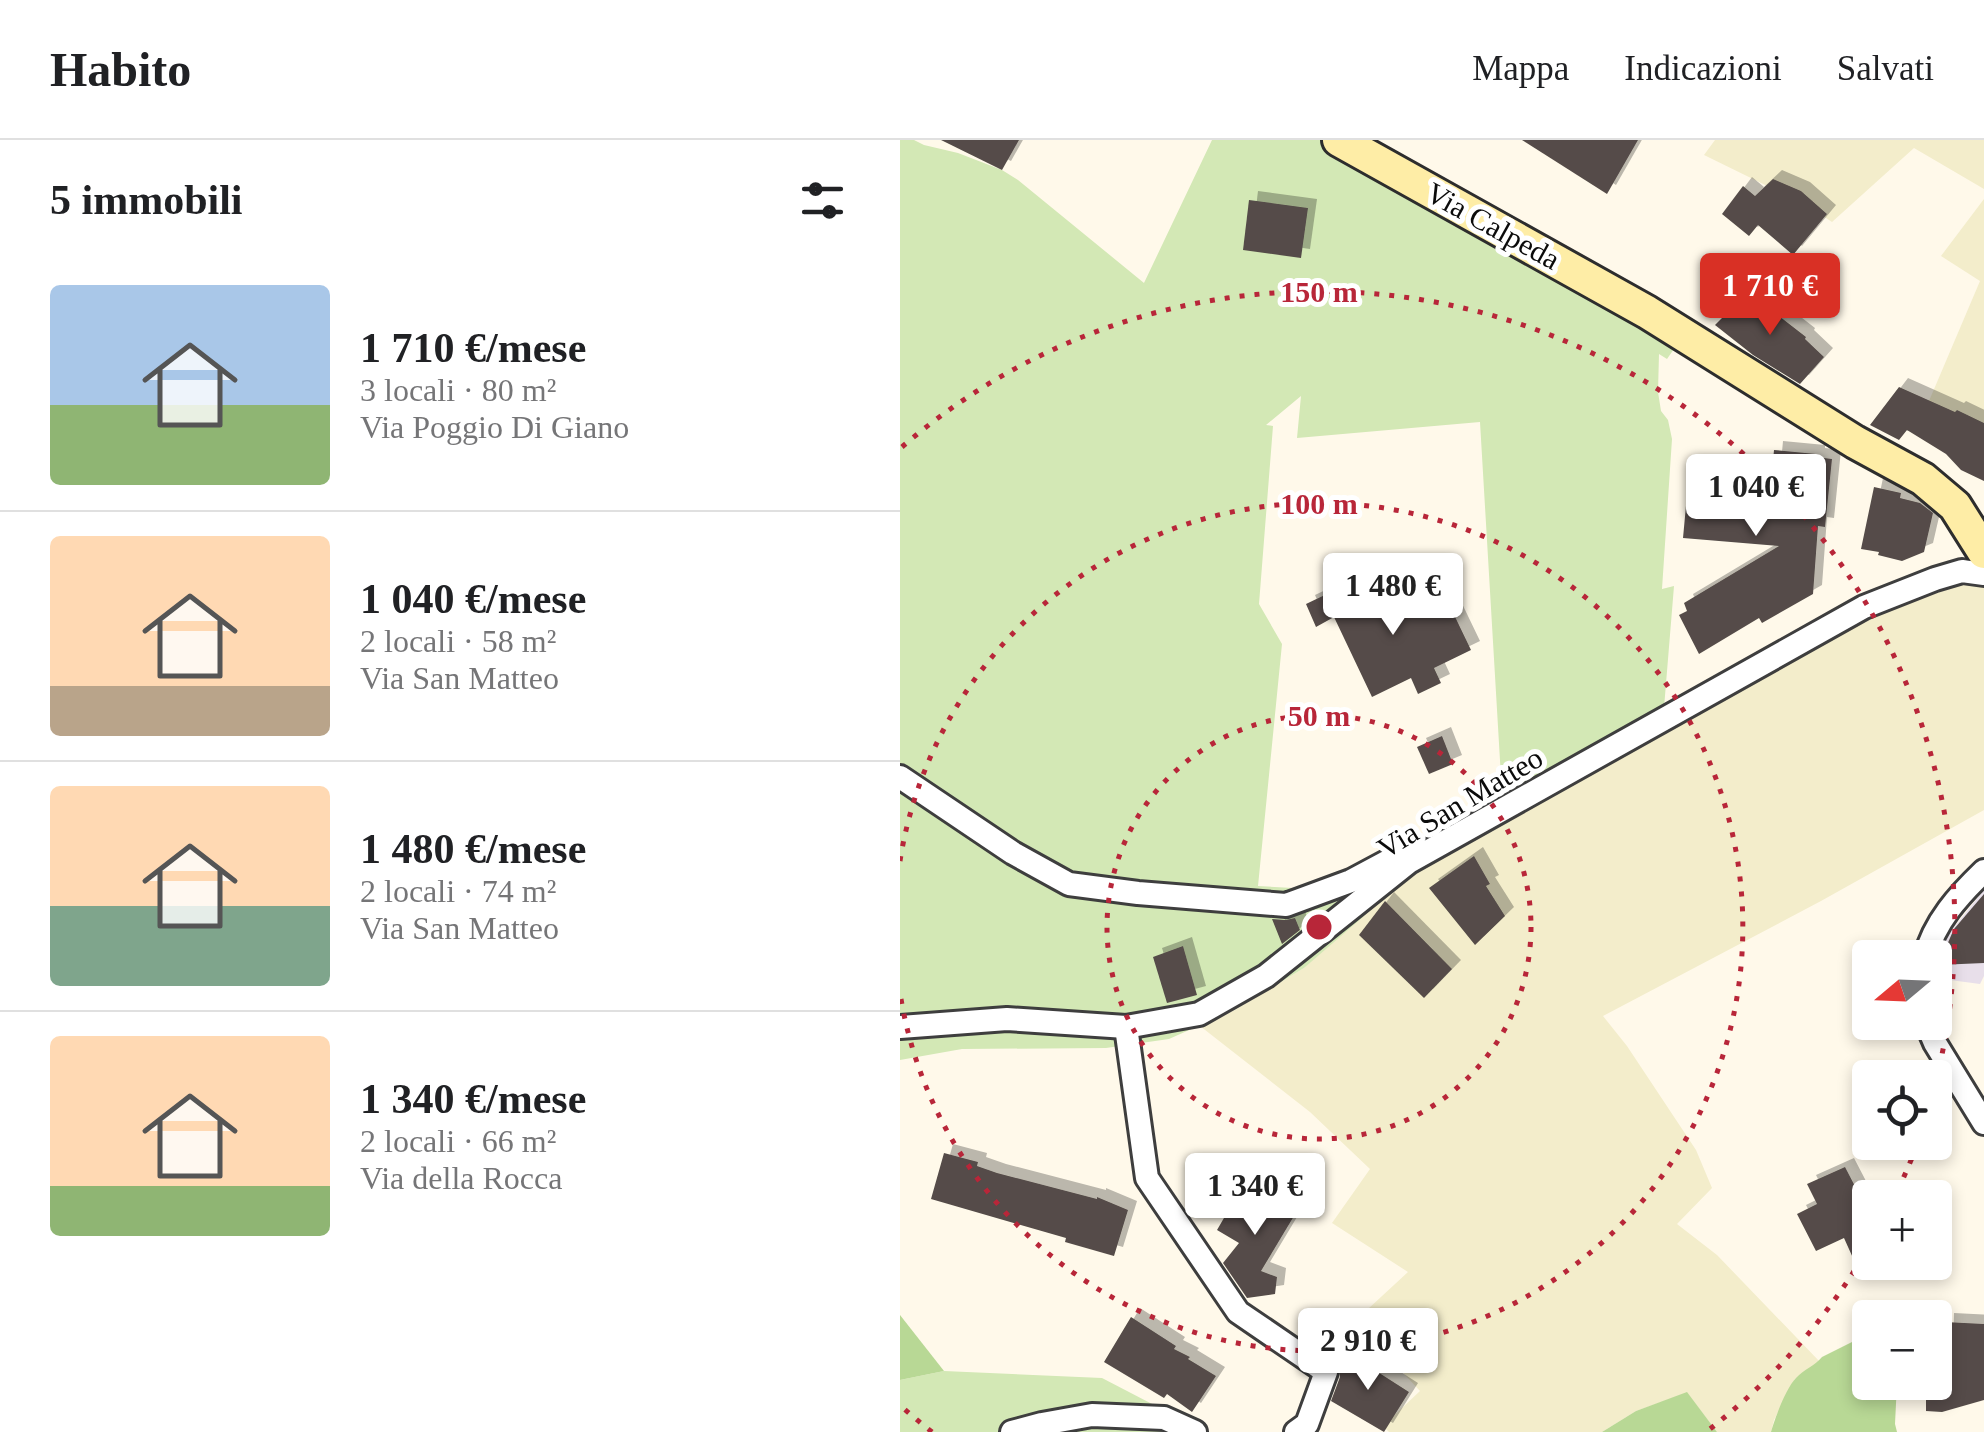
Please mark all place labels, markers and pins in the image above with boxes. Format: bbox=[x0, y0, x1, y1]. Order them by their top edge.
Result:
pin: 1 710 € bbox=[1678, 253, 1862, 338]
pin: 1 040 € bbox=[1664, 454, 1848, 539]
pin: 1 480 € bbox=[1301, 553, 1485, 638]
centre of rings bbox=[1301, 909, 1337, 945]
pin: 1 340 € bbox=[1163, 1153, 1347, 1238]
pin: 2 910 € bbox=[1276, 1308, 1460, 1393]

